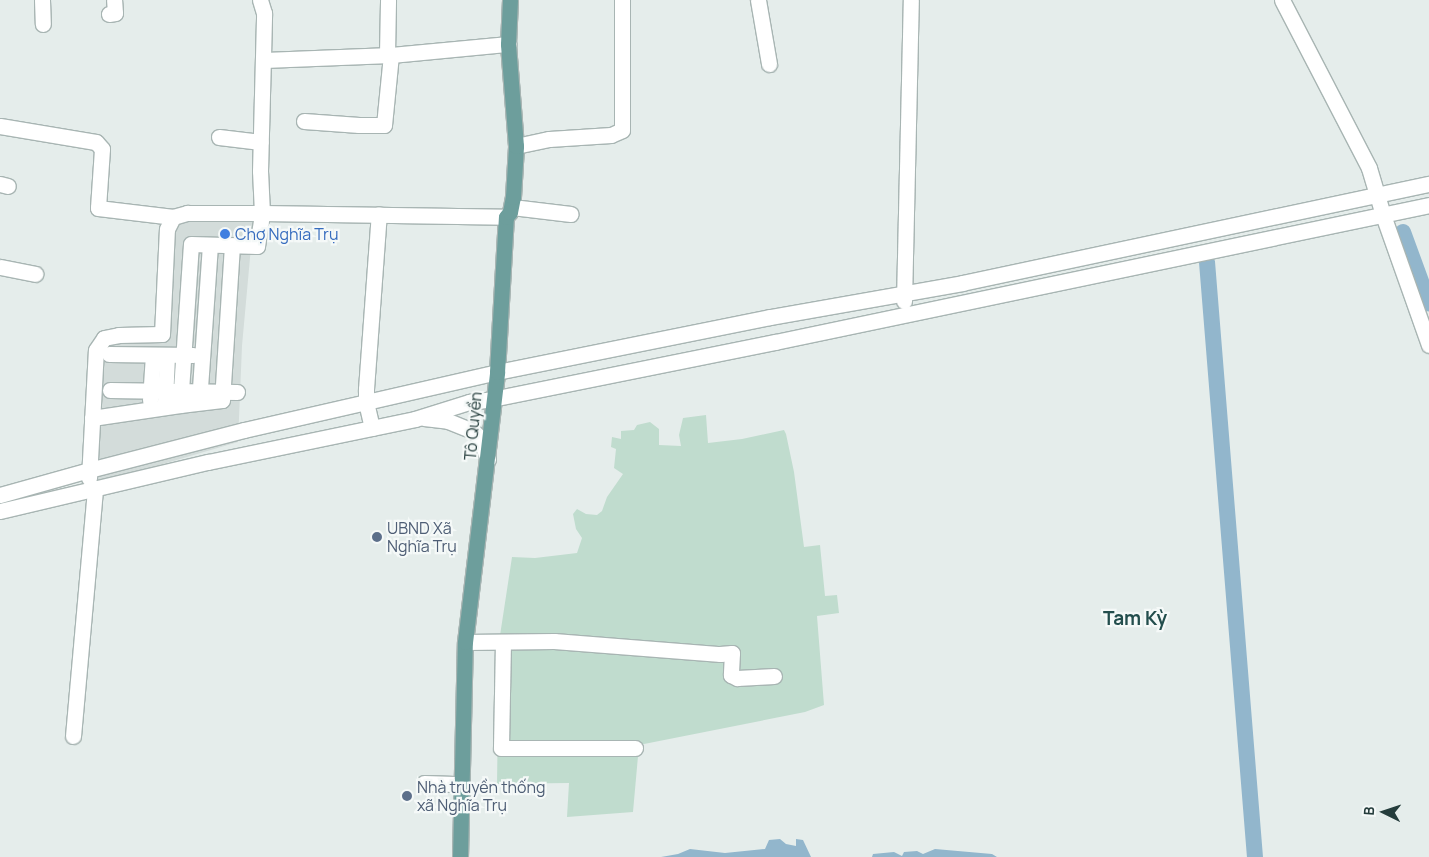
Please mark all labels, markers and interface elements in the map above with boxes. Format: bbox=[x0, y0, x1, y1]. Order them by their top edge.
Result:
place label: Chợ Nghĩa Trụ bbox=[235, 224, 338, 244]
marker: Chợ Nghĩa Trụ bbox=[219, 228, 231, 240]
street label: Tô Quyền bbox=[460, 391, 486, 461]
place label: UBND Xã Nghĩa Trụ bbox=[387, 518, 457, 556]
marker: UBND Xã Nghĩa Trụ bbox=[371, 531, 383, 543]
district label: Tam Kỳ bbox=[1103, 608, 1167, 630]
place label: Nhà truyền thống xã Nghĩa Trụ bbox=[417, 777, 546, 815]
north arrow bbox=[1359, 787, 1409, 837]
marker: Nhà truyền thống xã Nghĩa Trụ bbox=[401, 790, 413, 802]
text: B bbox=[1359, 806, 1378, 816]

